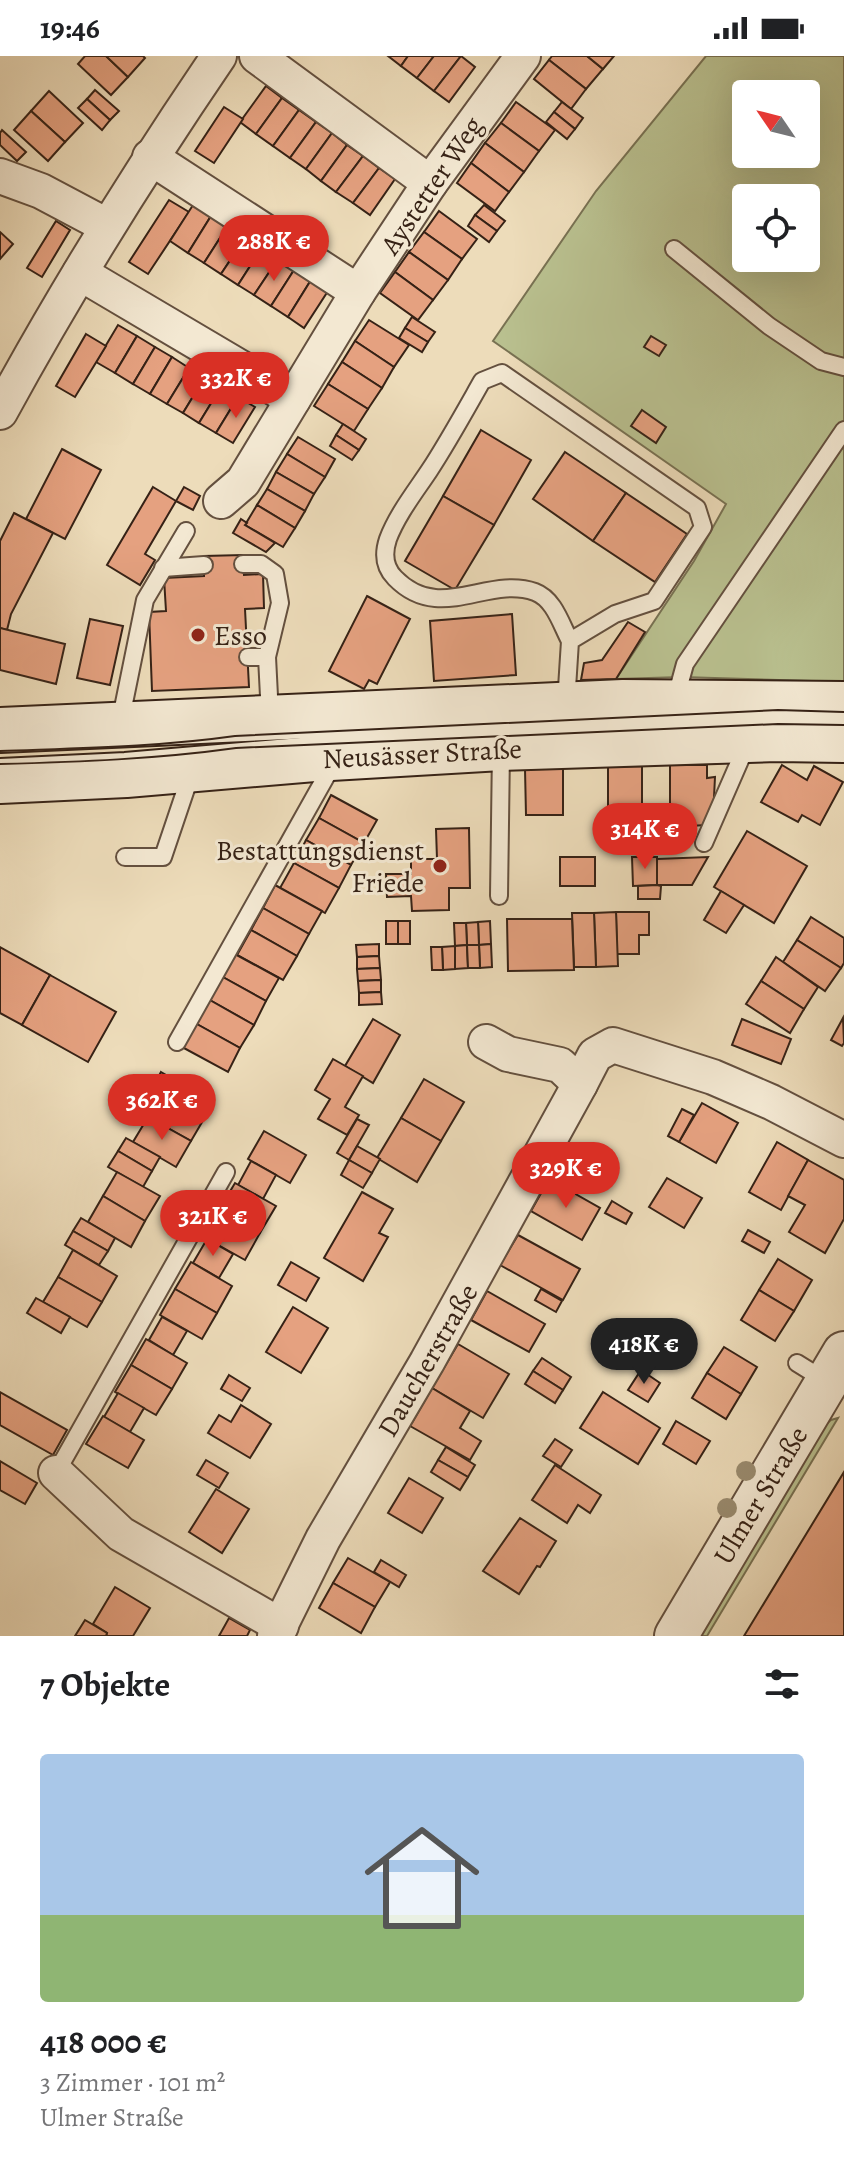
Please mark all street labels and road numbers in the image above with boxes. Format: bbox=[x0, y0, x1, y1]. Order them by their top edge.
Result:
street label: Aystetter Weg bbox=[371, 109, 492, 263]
street label: Neusässer Straße bbox=[321, 730, 523, 778]
street label: Daucherstraße bbox=[369, 1277, 487, 1444]
street label: Ulmer Straße bbox=[705, 1419, 817, 1572]

